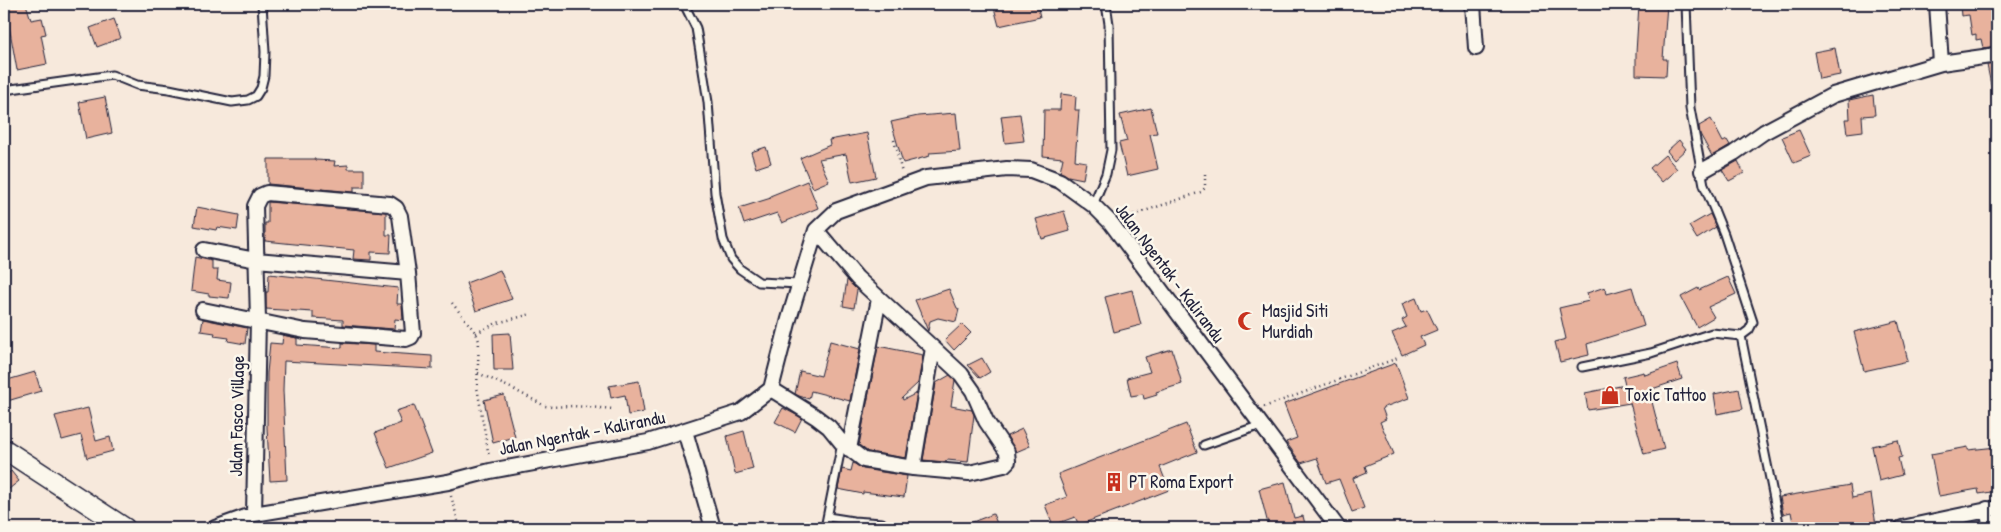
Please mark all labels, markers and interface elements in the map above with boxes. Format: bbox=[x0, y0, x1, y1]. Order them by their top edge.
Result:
street label: Jalan Ngentak - Kalirandu bbox=[1110, 198, 1231, 348]
place label: Masjid Siti Murdiah bbox=[1262, 298, 1329, 344]
mosque icon: Masjid Siti Murdiah bbox=[1236, 310, 1258, 332]
street label: Jalan Fasco Village bbox=[223, 355, 250, 477]
place label: Toxic Tattoo bbox=[1625, 382, 1706, 407]
shop icon: Toxic Tattoo bbox=[1599, 384, 1621, 406]
street label: Jalan Ngentak - Kalirandu bbox=[497, 404, 667, 461]
place label: PT Roma Export bbox=[1129, 469, 1234, 494]
building icon: PT Roma Export bbox=[1103, 471, 1125, 493]

